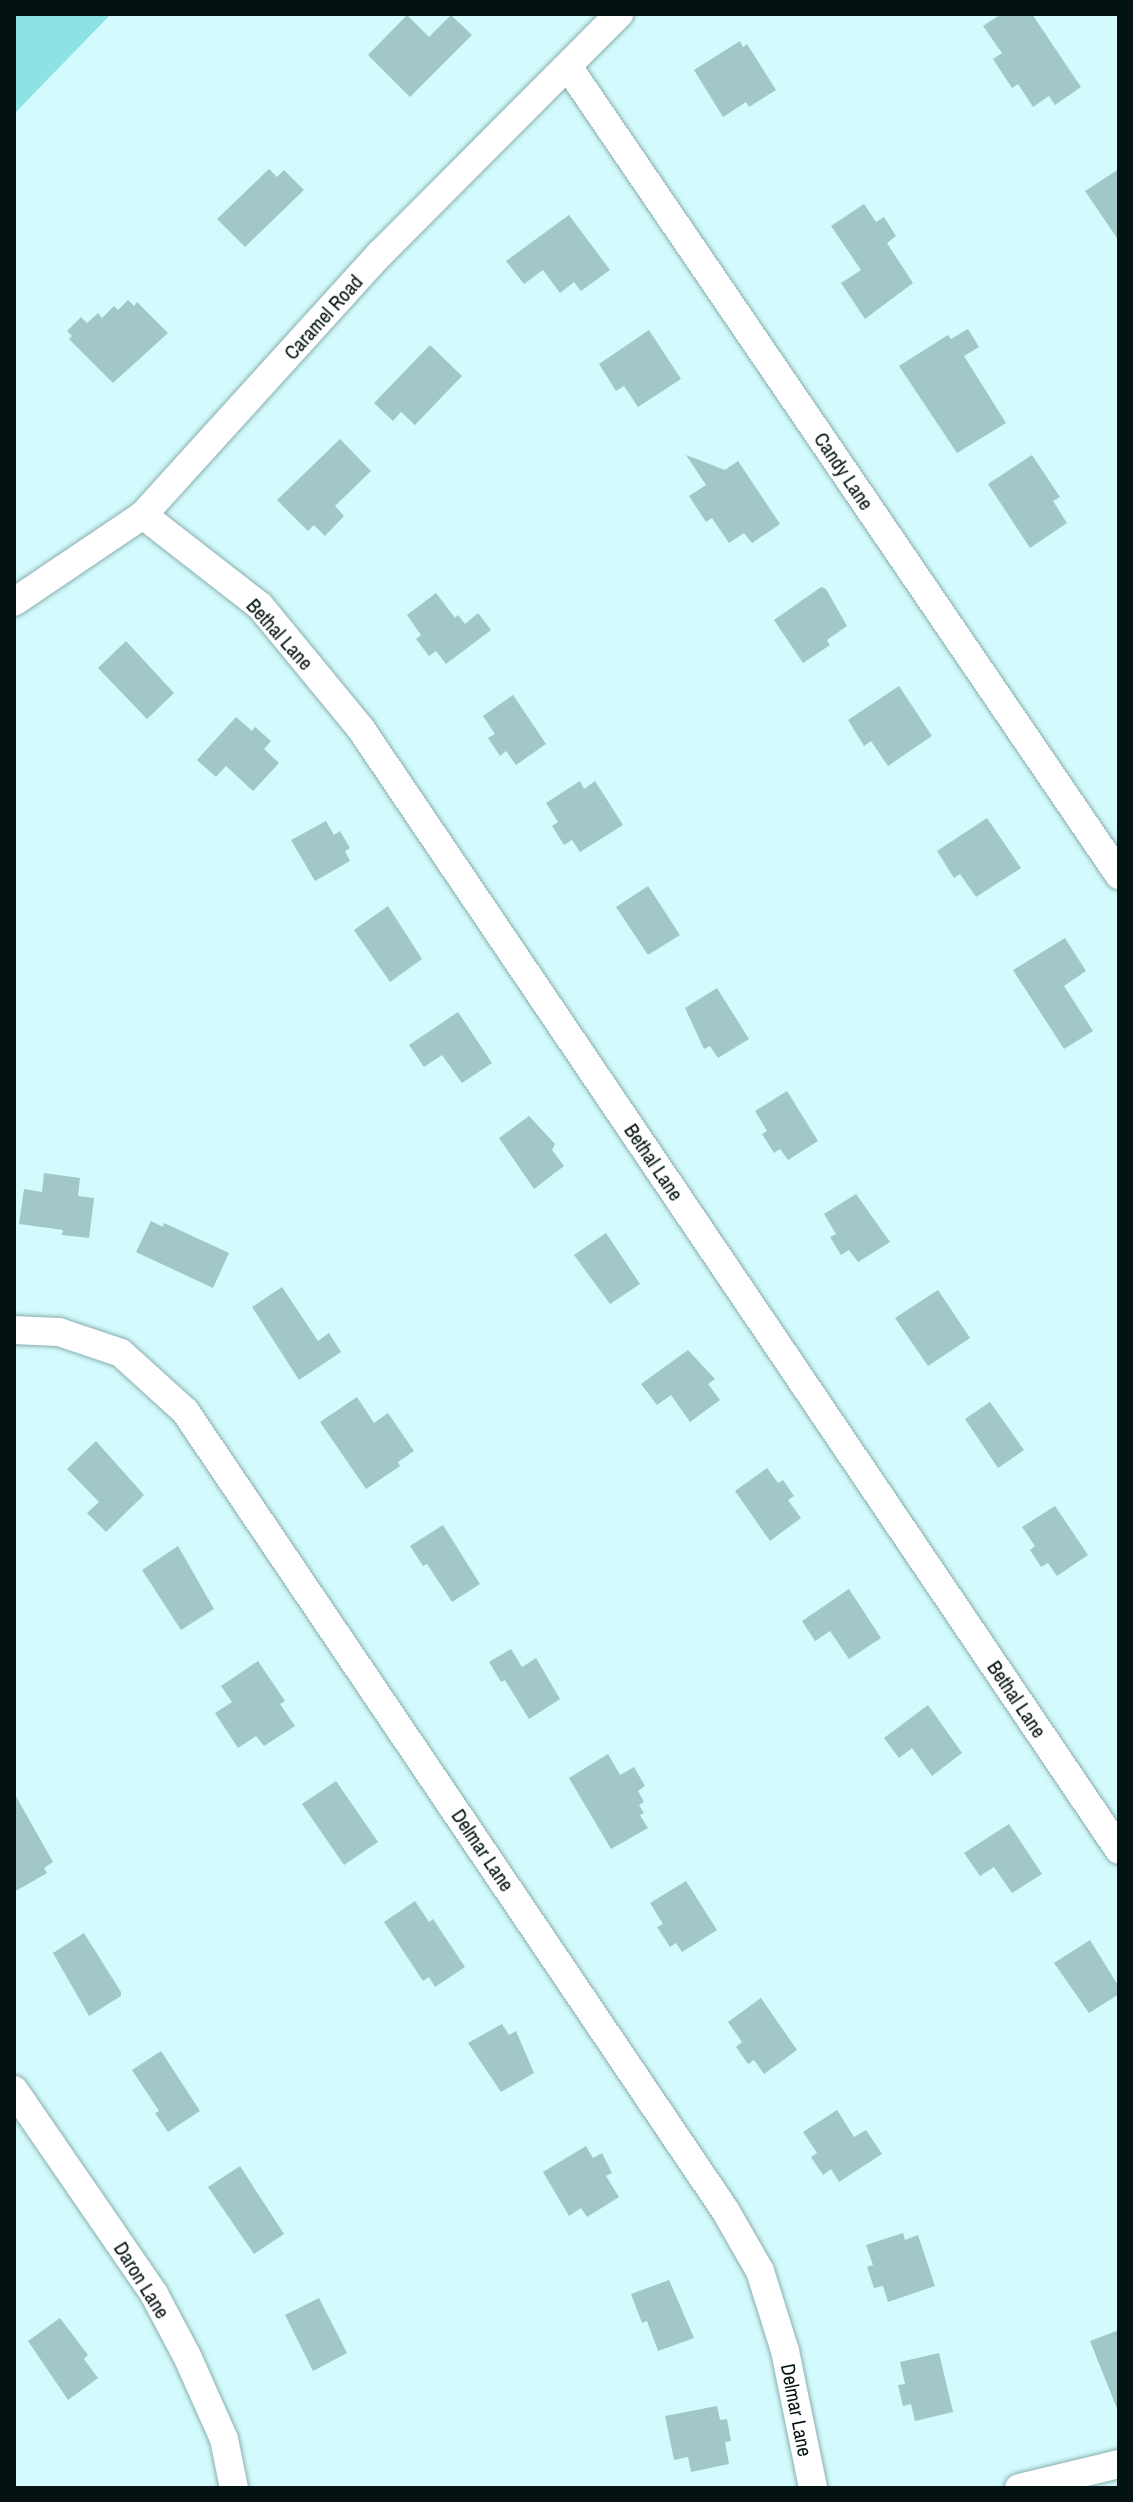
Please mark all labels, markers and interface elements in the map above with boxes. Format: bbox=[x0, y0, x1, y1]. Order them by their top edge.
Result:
street label: Caramel Road bbox=[279, 270, 367, 364]
street label: Candy Lane bbox=[809, 428, 879, 514]
street label: Bethal Lane bbox=[242, 593, 318, 675]
street label: Bethal Lane bbox=[620, 1119, 688, 1205]
street label: Bethal Lane bbox=[983, 1656, 1051, 1742]
street label: Delmar Lane bbox=[447, 1804, 519, 1896]
street label: Daron Lane bbox=[109, 2237, 175, 2323]
street label: Delmar Lane bbox=[776, 2362, 818, 2458]

